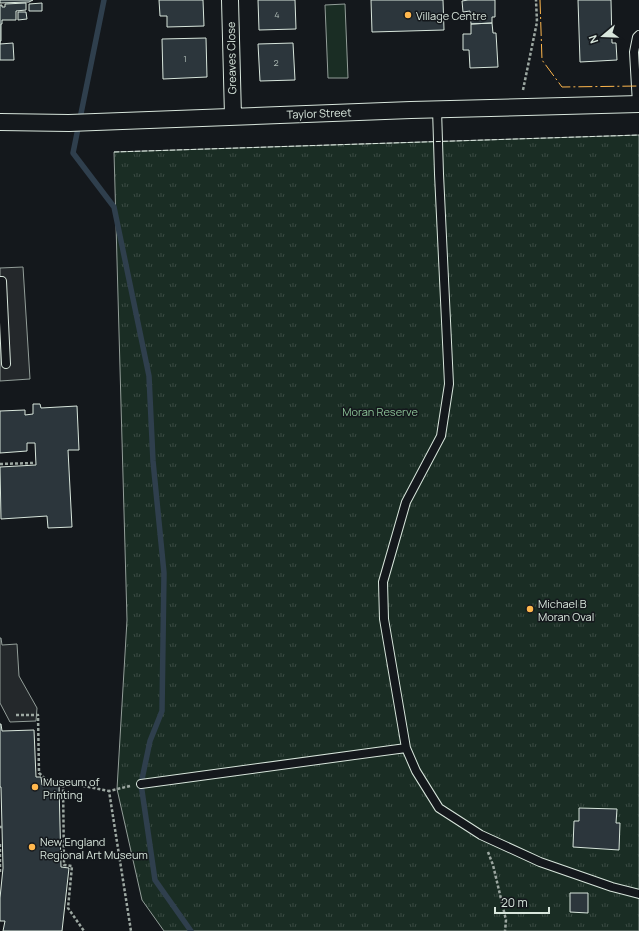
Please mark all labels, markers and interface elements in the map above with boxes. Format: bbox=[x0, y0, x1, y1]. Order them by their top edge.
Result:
house number: 4 bbox=[274, 8, 280, 21]
place label: Village Centre bbox=[416, 8, 487, 23]
marker: Village Centre bbox=[403, 10, 413, 20]
north arrow bbox=[583, 16, 623, 56]
street label: Greaves Close bbox=[223, 21, 239, 94]
text: N bbox=[585, 33, 601, 46]
house number: 1 bbox=[183, 52, 187, 65]
house number: 2 bbox=[273, 56, 279, 69]
street label: Taylor Street bbox=[286, 104, 352, 122]
park label: Moran Reserve bbox=[342, 404, 418, 419]
place label: Michael B Moran Oval bbox=[538, 596, 594, 624]
marker: Michael B Moran Oval bbox=[525, 604, 535, 614]
place label: Museum of Printing bbox=[43, 774, 100, 802]
marker: Museum of Printing bbox=[30, 782, 40, 792]
place label: New England Regional Art Museum bbox=[40, 834, 148, 862]
marker: New England Regional Art Museum bbox=[27, 842, 37, 852]
scale bar bbox=[495, 889, 549, 915]
text: 20 m bbox=[501, 894, 528, 911]

